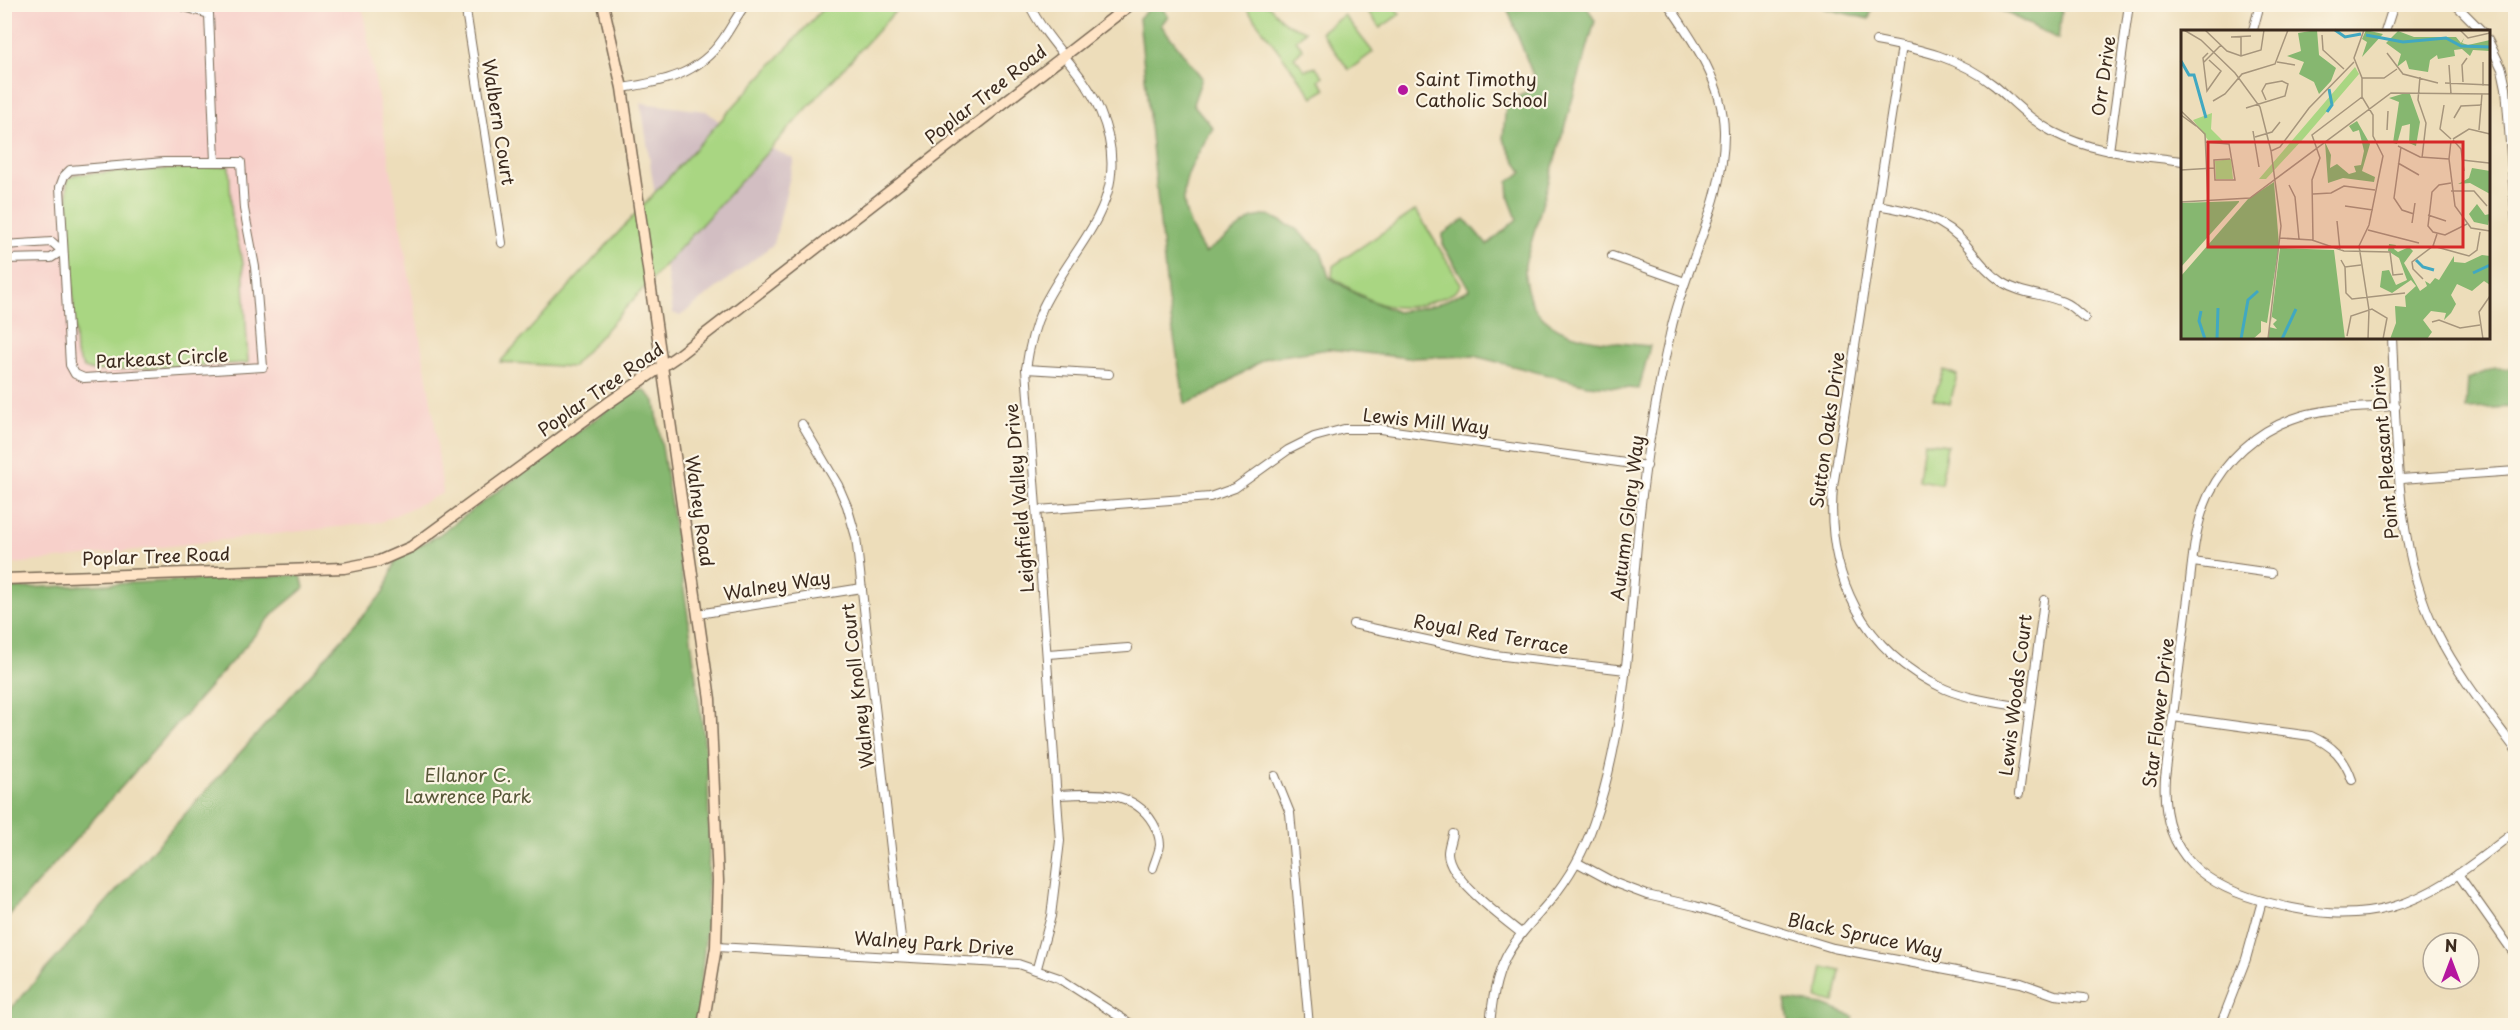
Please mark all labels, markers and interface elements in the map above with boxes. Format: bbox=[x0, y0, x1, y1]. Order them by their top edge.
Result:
inset map bbox=[2181, 30, 2490, 339]
street label: Orr Drive bbox=[2084, 34, 2122, 118]
street label: Poplar Tree Road bbox=[918, 38, 1052, 150]
street label: Walbern Court bbox=[476, 57, 523, 187]
place label: Saint Timothy Catholic School bbox=[1415, 65, 1548, 113]
marker: Saint Timothy Catholic School bbox=[1396, 83, 1410, 97]
street label: Poplar Tree Road bbox=[532, 335, 669, 442]
street label: Parkeast Circle bbox=[95, 341, 229, 374]
street label: Sutton Oaks Drive bbox=[1802, 350, 1851, 510]
street label: Point Pleasant Drive bbox=[2362, 364, 2405, 540]
street label: Lewis Mill Way bbox=[1362, 400, 1491, 441]
street label: Leighfield Valley Drive bbox=[997, 402, 1040, 594]
street label: Autumn Glory Way bbox=[1603, 433, 1650, 602]
street label: Walney Road bbox=[679, 453, 722, 568]
street label: Poplar Tree Road bbox=[81, 539, 230, 572]
street label: Walney Way bbox=[721, 563, 832, 606]
street label: Walney Knoll Court bbox=[833, 602, 880, 770]
street label: Royal Red Terrace bbox=[1412, 607, 1571, 660]
street label: Lewis Woods Court bbox=[1991, 613, 2038, 777]
street label: Star Flower Drive bbox=[2135, 636, 2180, 789]
park label: Ellanor C. Lawrence Park bbox=[404, 761, 532, 809]
street label: Black Spruce Way bbox=[1785, 905, 1945, 964]
street label: Walney Park Drive bbox=[853, 923, 1015, 962]
north arrow bbox=[2421, 931, 2481, 991]
text: N bbox=[2445, 933, 2457, 957]

